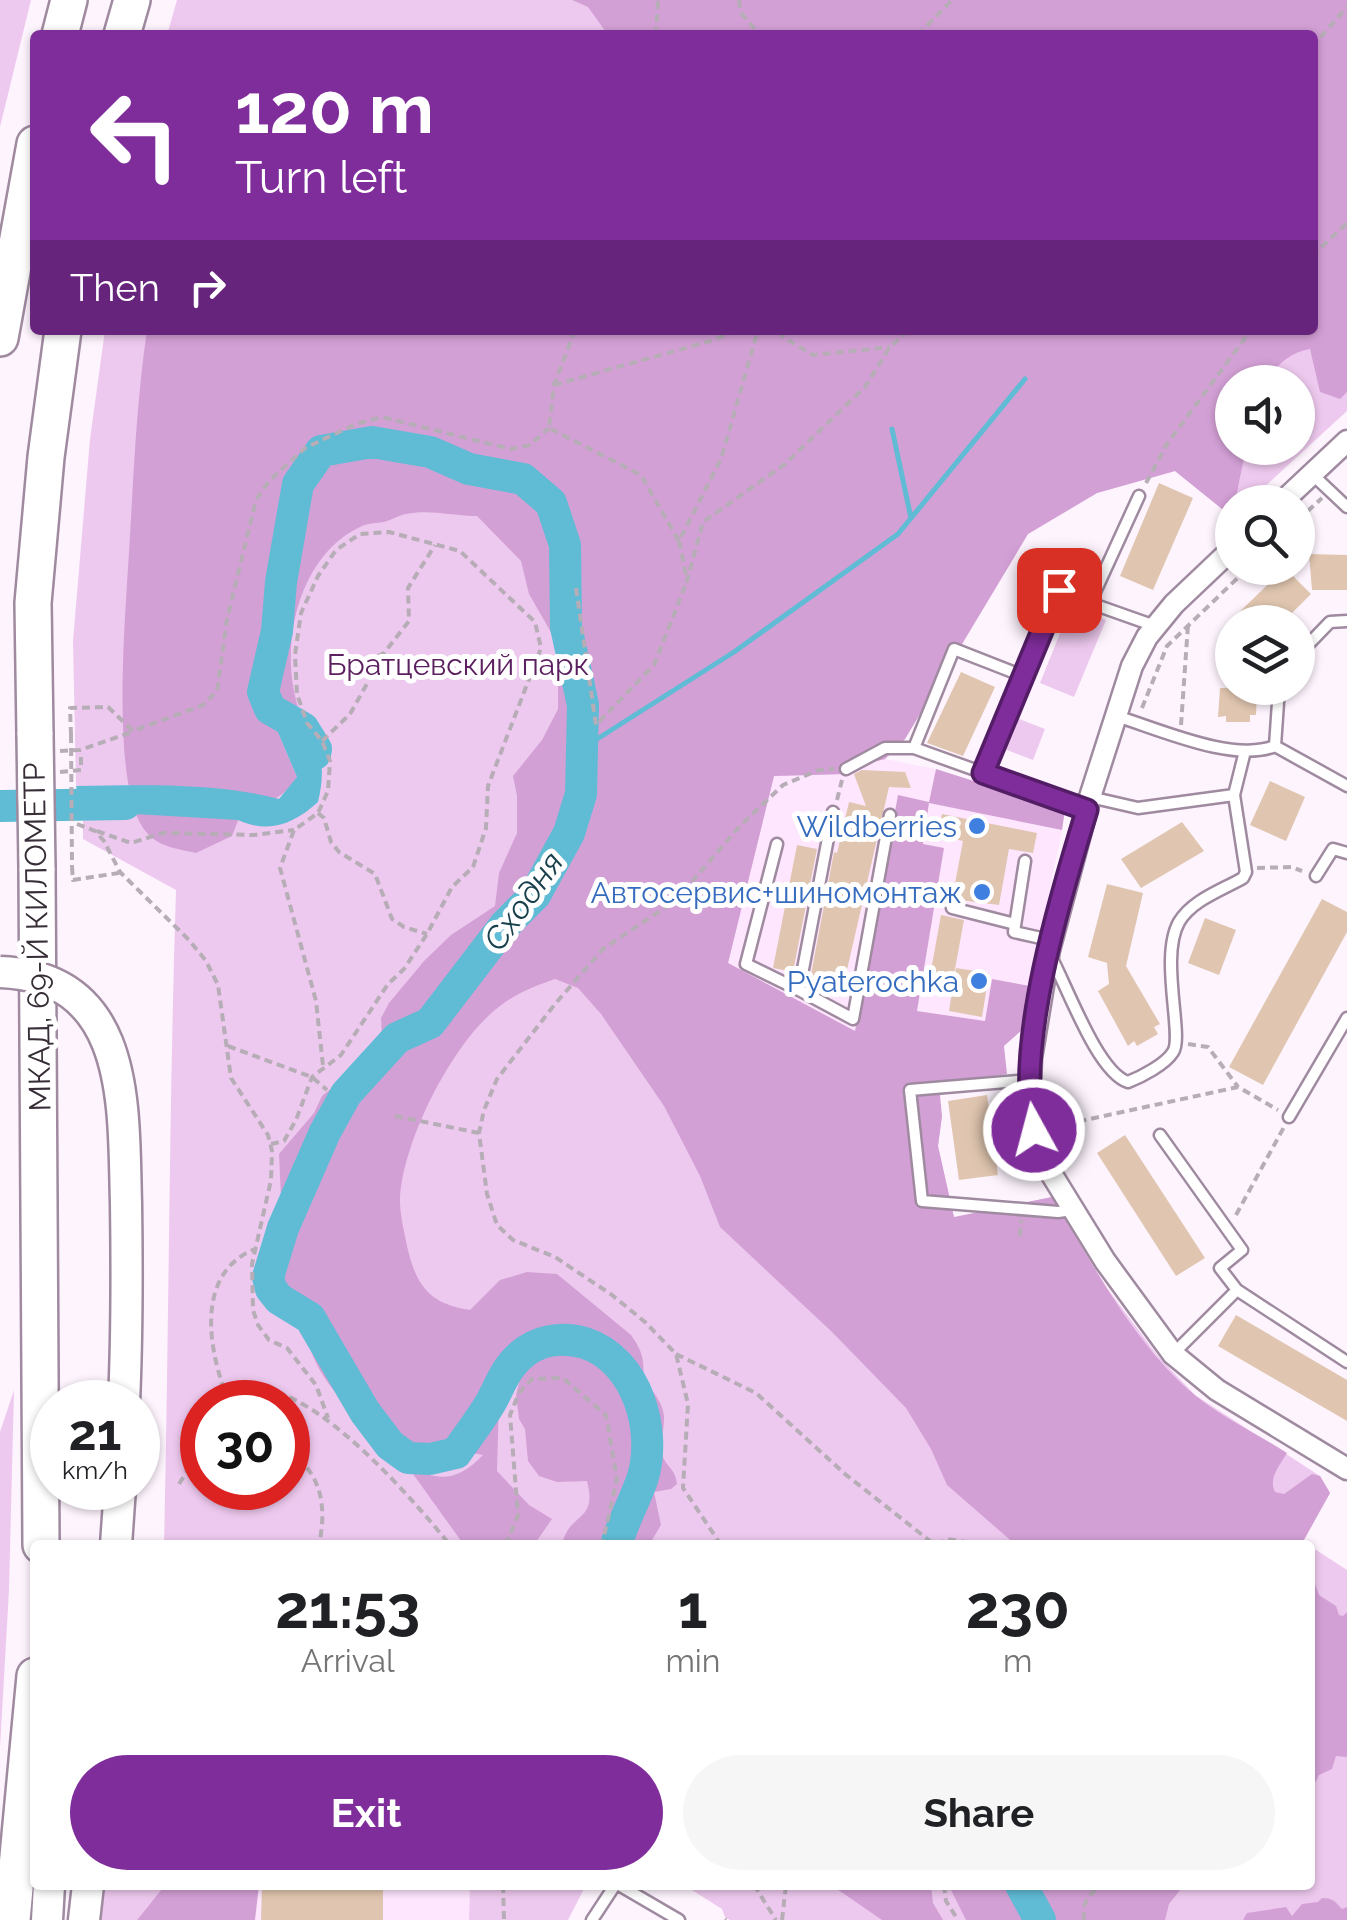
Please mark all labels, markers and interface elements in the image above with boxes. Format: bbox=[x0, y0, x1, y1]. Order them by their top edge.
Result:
text: 120 m bbox=[235, 67, 434, 149]
icon: left bbox=[70, 70, 200, 200]
text: Turn left bbox=[235, 151, 407, 204]
icon: right bbox=[180, 260, 235, 315]
text: Then bbox=[70, 265, 160, 310]
map controls bbox=[1215, 365, 1315, 705]
button: sound bbox=[1215, 365, 1315, 465]
button: search bbox=[1215, 485, 1315, 585]
pin bbox=[1017, 548, 1102, 633]
icon: arrive bbox=[1032, 563, 1087, 618]
button: layers bbox=[1215, 605, 1315, 705]
park label: Братцевский парк bbox=[327, 647, 589, 682]
street label: МКАД, 69-Й КИЛОМЕТР bbox=[16, 762, 58, 1112]
place label: Wildberries bbox=[796, 809, 957, 844]
marker: Wildberries bbox=[966, 815, 988, 837]
water label: Сходня bbox=[476, 844, 570, 958]
place label: Автосервис+шиномонтаж bbox=[591, 875, 962, 910]
marker: Автосервис+шиномонтаж bbox=[971, 881, 993, 903]
place label: Pyaterochka bbox=[787, 964, 959, 999]
marker: Pyaterochka bbox=[968, 970, 990, 992]
position arrow bbox=[982, 1078, 1086, 1182]
speed limit sign: 30 bbox=[180, 1380, 310, 1510]
text: 21 bbox=[69, 1403, 121, 1462]
text: km/h bbox=[62, 1455, 128, 1485]
text: 21:53 bbox=[275, 1572, 420, 1642]
text: 1 bbox=[678, 1572, 708, 1642]
text: 230 bbox=[966, 1572, 1070, 1642]
text: Arrival bbox=[301, 1642, 395, 1679]
text: min bbox=[665, 1642, 720, 1679]
text: m bbox=[1003, 1642, 1032, 1679]
button: Exit bbox=[70, 1755, 663, 1870]
button: Share bbox=[683, 1755, 1275, 1870]

